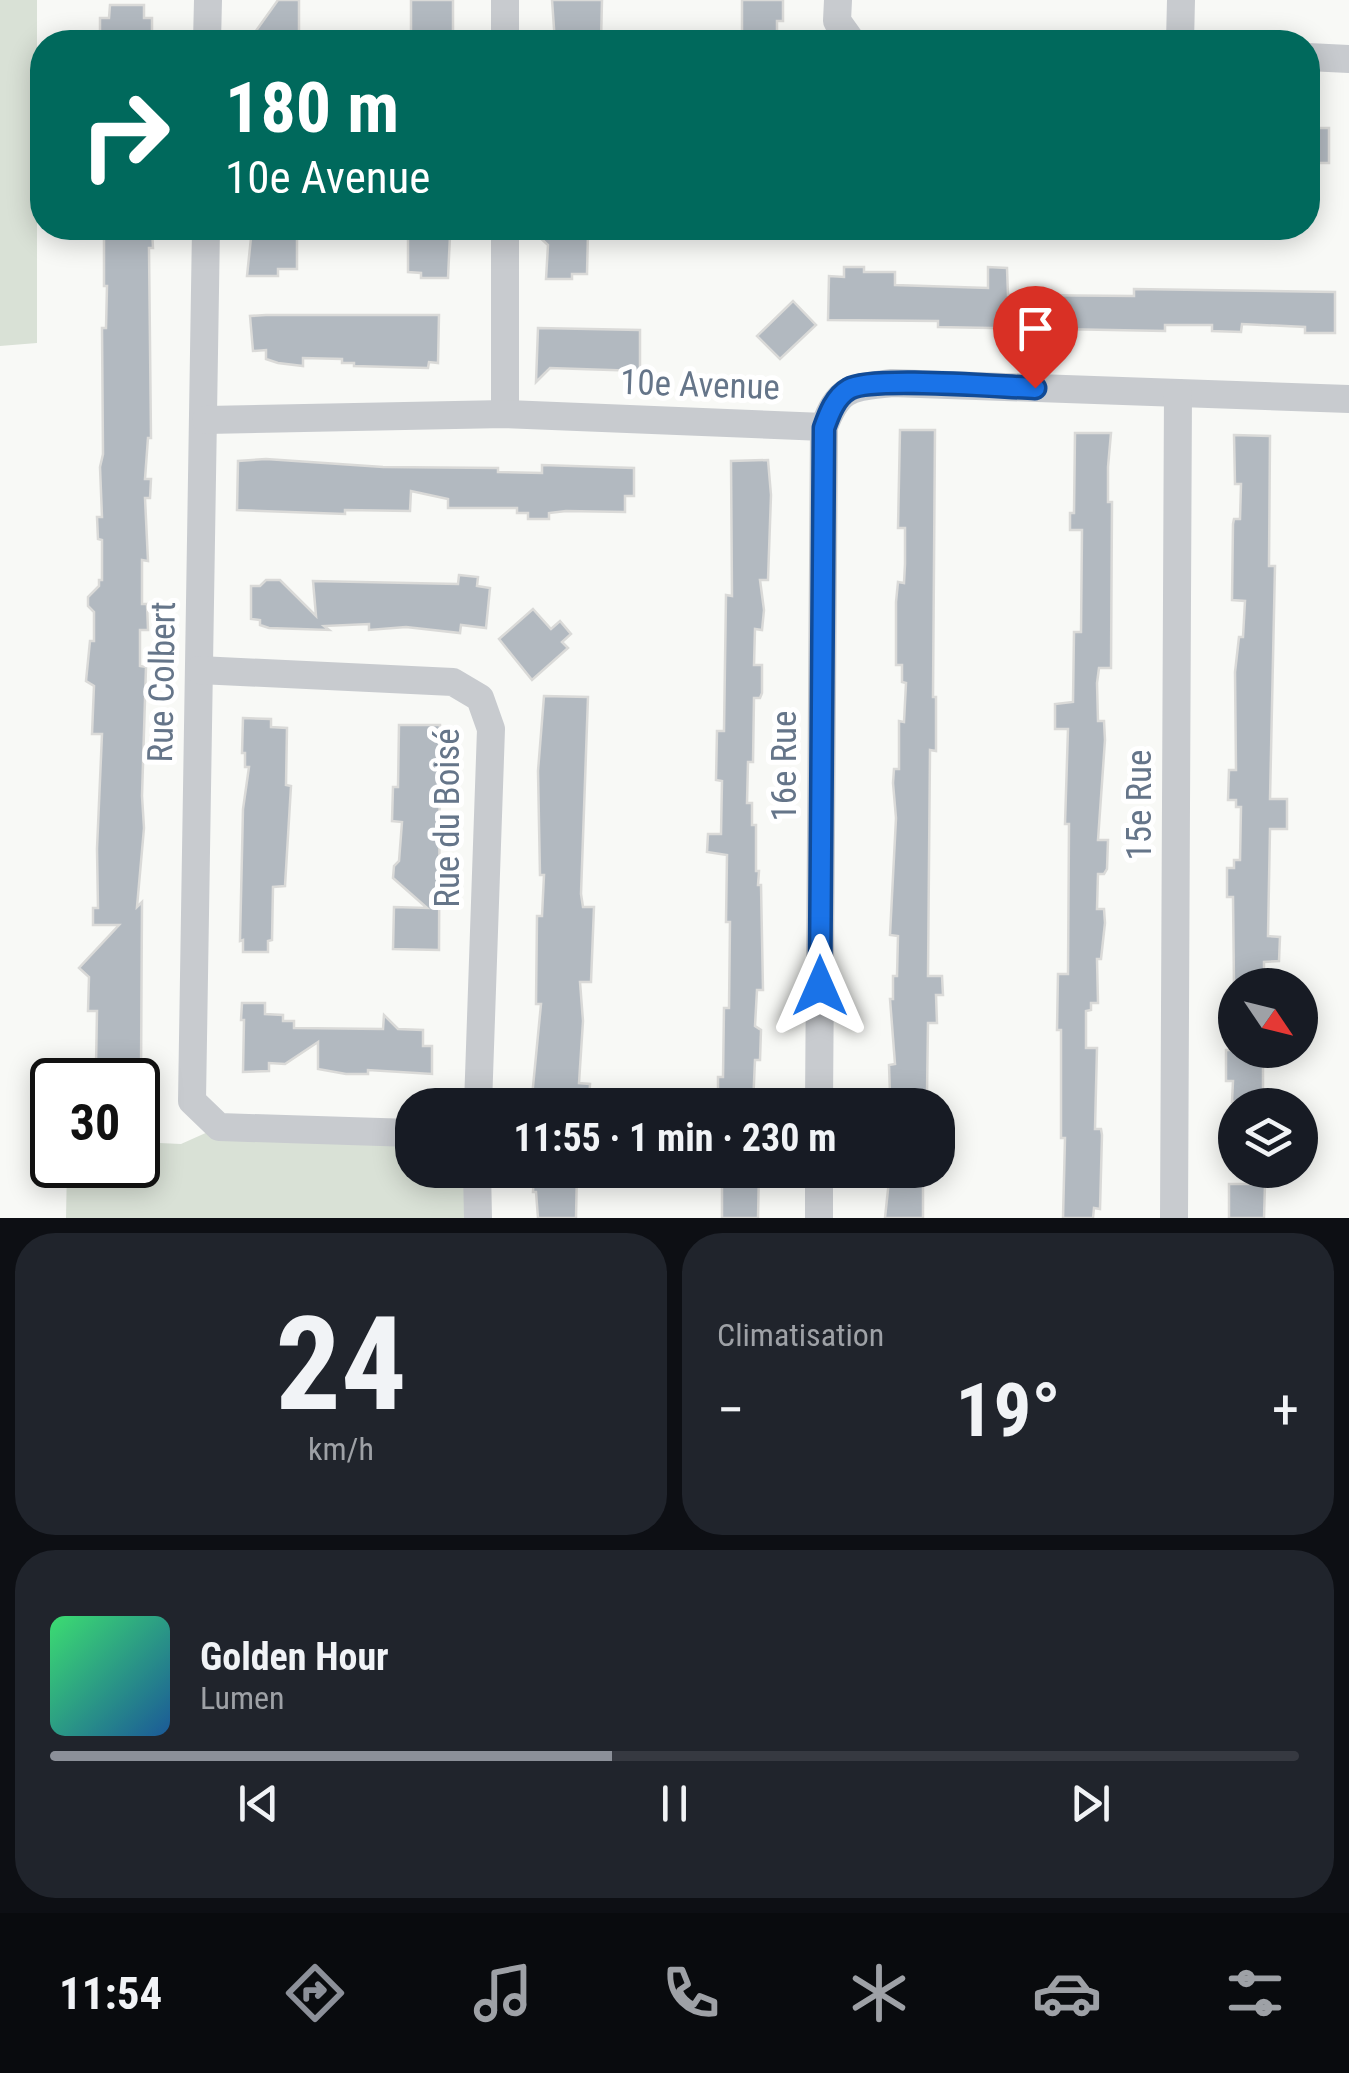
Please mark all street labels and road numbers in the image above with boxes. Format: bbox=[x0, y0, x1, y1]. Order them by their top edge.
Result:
street label: 10e Avenue bbox=[619, 362, 781, 408]
street label: Rue Colbert bbox=[140, 601, 184, 763]
street label: 16e Rue bbox=[764, 711, 805, 821]
street label: Rue du Boisé bbox=[427, 728, 468, 908]
street label: 15e Rue bbox=[1119, 750, 1160, 860]

